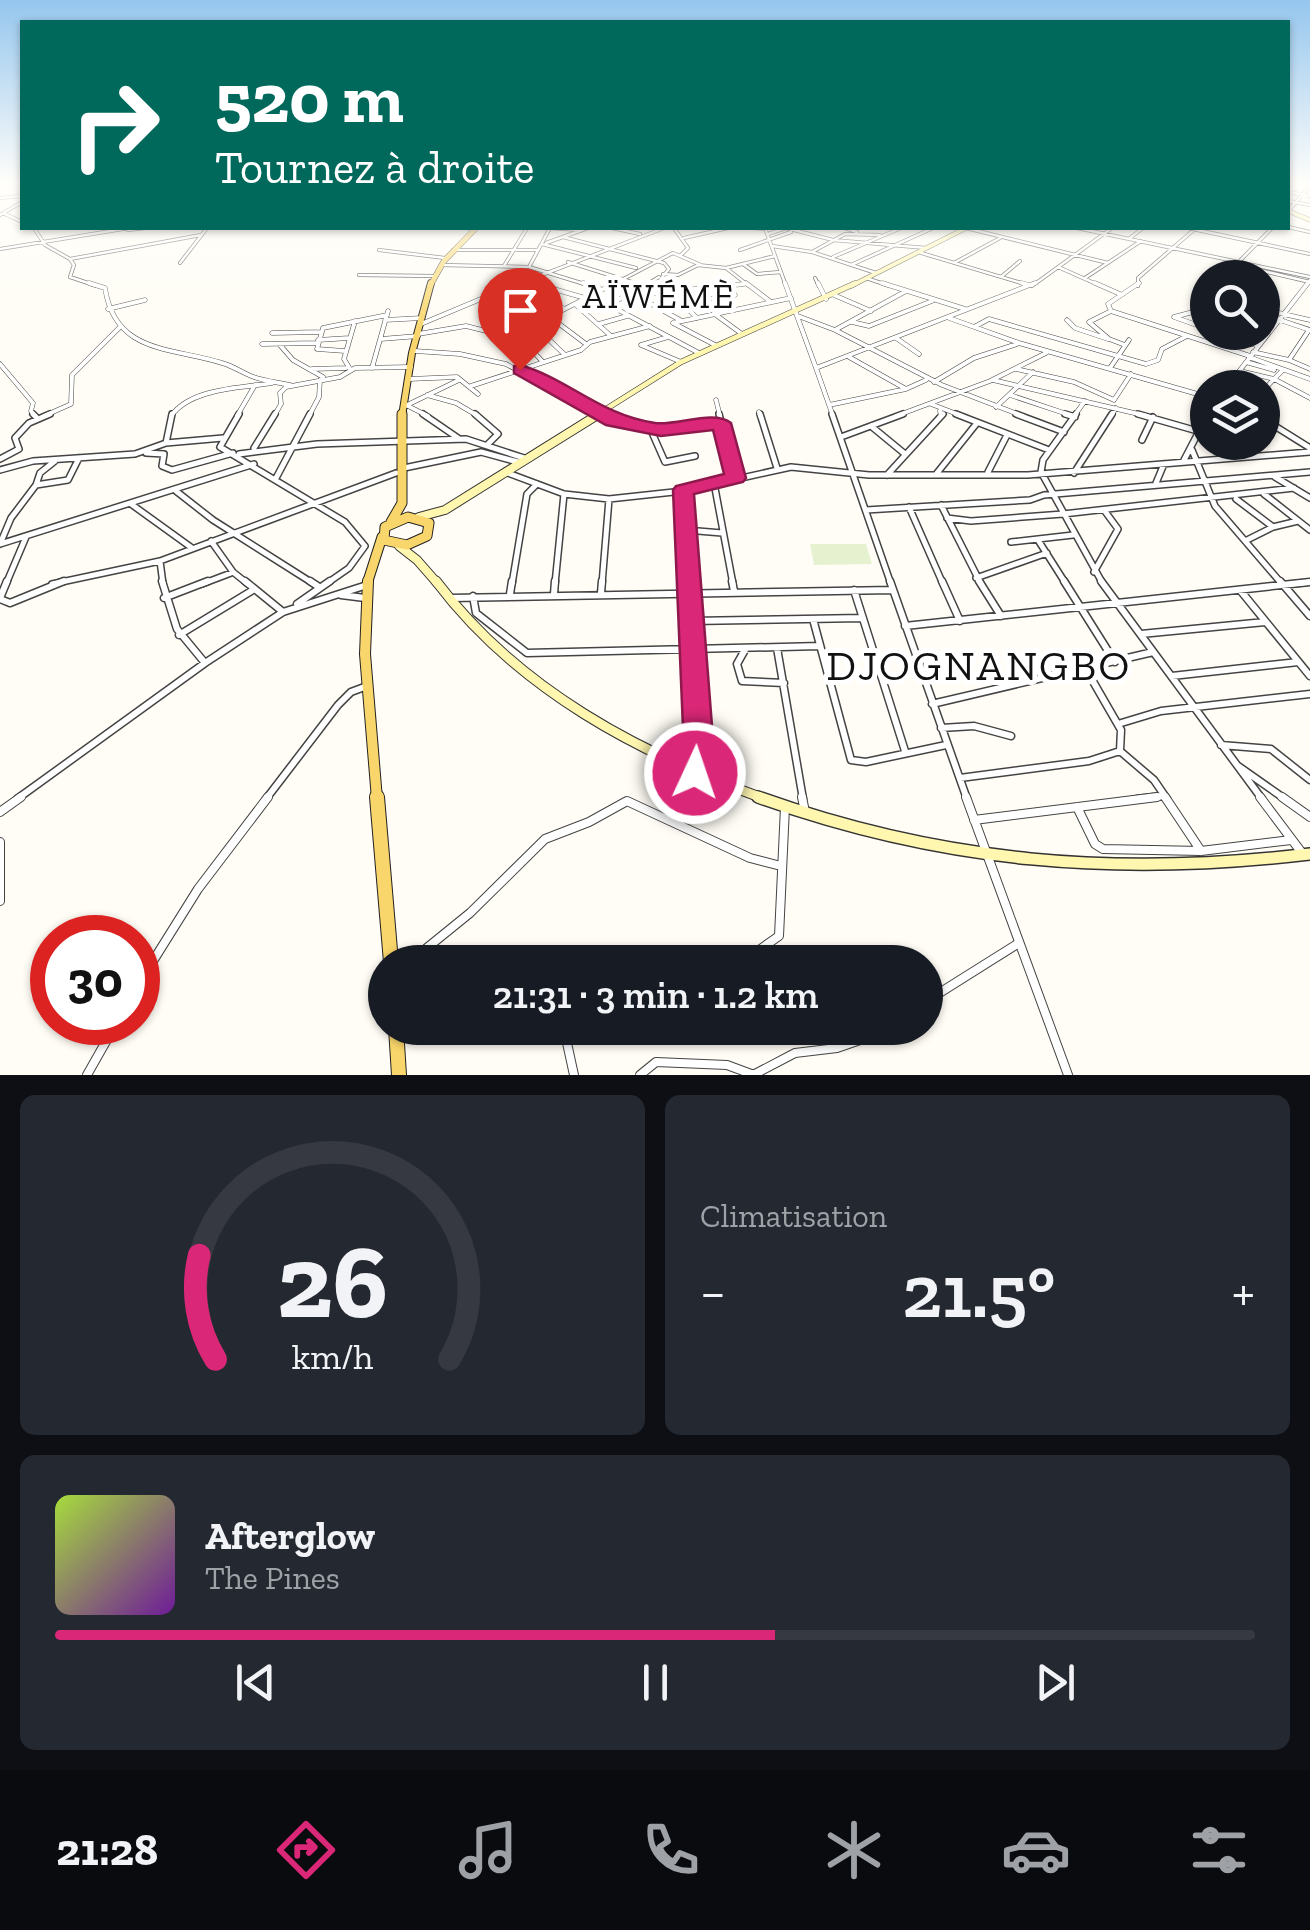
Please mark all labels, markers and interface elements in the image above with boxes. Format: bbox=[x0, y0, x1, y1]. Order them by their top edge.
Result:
text: 520 m bbox=[215, 56, 404, 140]
icon: right bbox=[50, 60, 180, 190]
text: Tournez à droite bbox=[215, 141, 534, 195]
map controls bbox=[1190, 260, 1280, 460]
button: search bbox=[1190, 260, 1280, 350]
pin bbox=[478, 268, 563, 371]
district label: AÏWÉMÈ bbox=[582, 275, 736, 317]
icon: arrive bbox=[493, 283, 548, 338]
button: layers bbox=[1190, 370, 1280, 460]
district label: DJOGNANGBO bbox=[826, 640, 1132, 691]
position arrow bbox=[643, 721, 747, 825]
speed limit sign: 30 bbox=[30, 915, 160, 1045]
text: 21:31 · 3 min · 1.2 km bbox=[493, 972, 818, 1018]
text: Climatisation bbox=[700, 1197, 887, 1235]
text: 26 bbox=[277, 1219, 388, 1344]
text: 21.5° bbox=[902, 1246, 1055, 1336]
text: − bbox=[700, 1259, 726, 1325]
text: + bbox=[1232, 1259, 1255, 1325]
text: km/h bbox=[292, 1335, 373, 1378]
text: Afterglow bbox=[205, 1513, 375, 1559]
text: The Pines bbox=[205, 1559, 340, 1597]
icon: previous bbox=[228, 1655, 283, 1710]
icon: pause bbox=[628, 1655, 683, 1710]
icon: next bbox=[1028, 1655, 1083, 1710]
icon: directions bbox=[271, 1815, 341, 1885]
icon: music bbox=[453, 1815, 523, 1885]
icon: phone bbox=[636, 1815, 706, 1885]
icon: climate bbox=[819, 1815, 889, 1885]
icon: car bbox=[1001, 1815, 1071, 1885]
icon: filters bbox=[1184, 1815, 1254, 1885]
text: 21:28 bbox=[56, 1823, 158, 1877]

